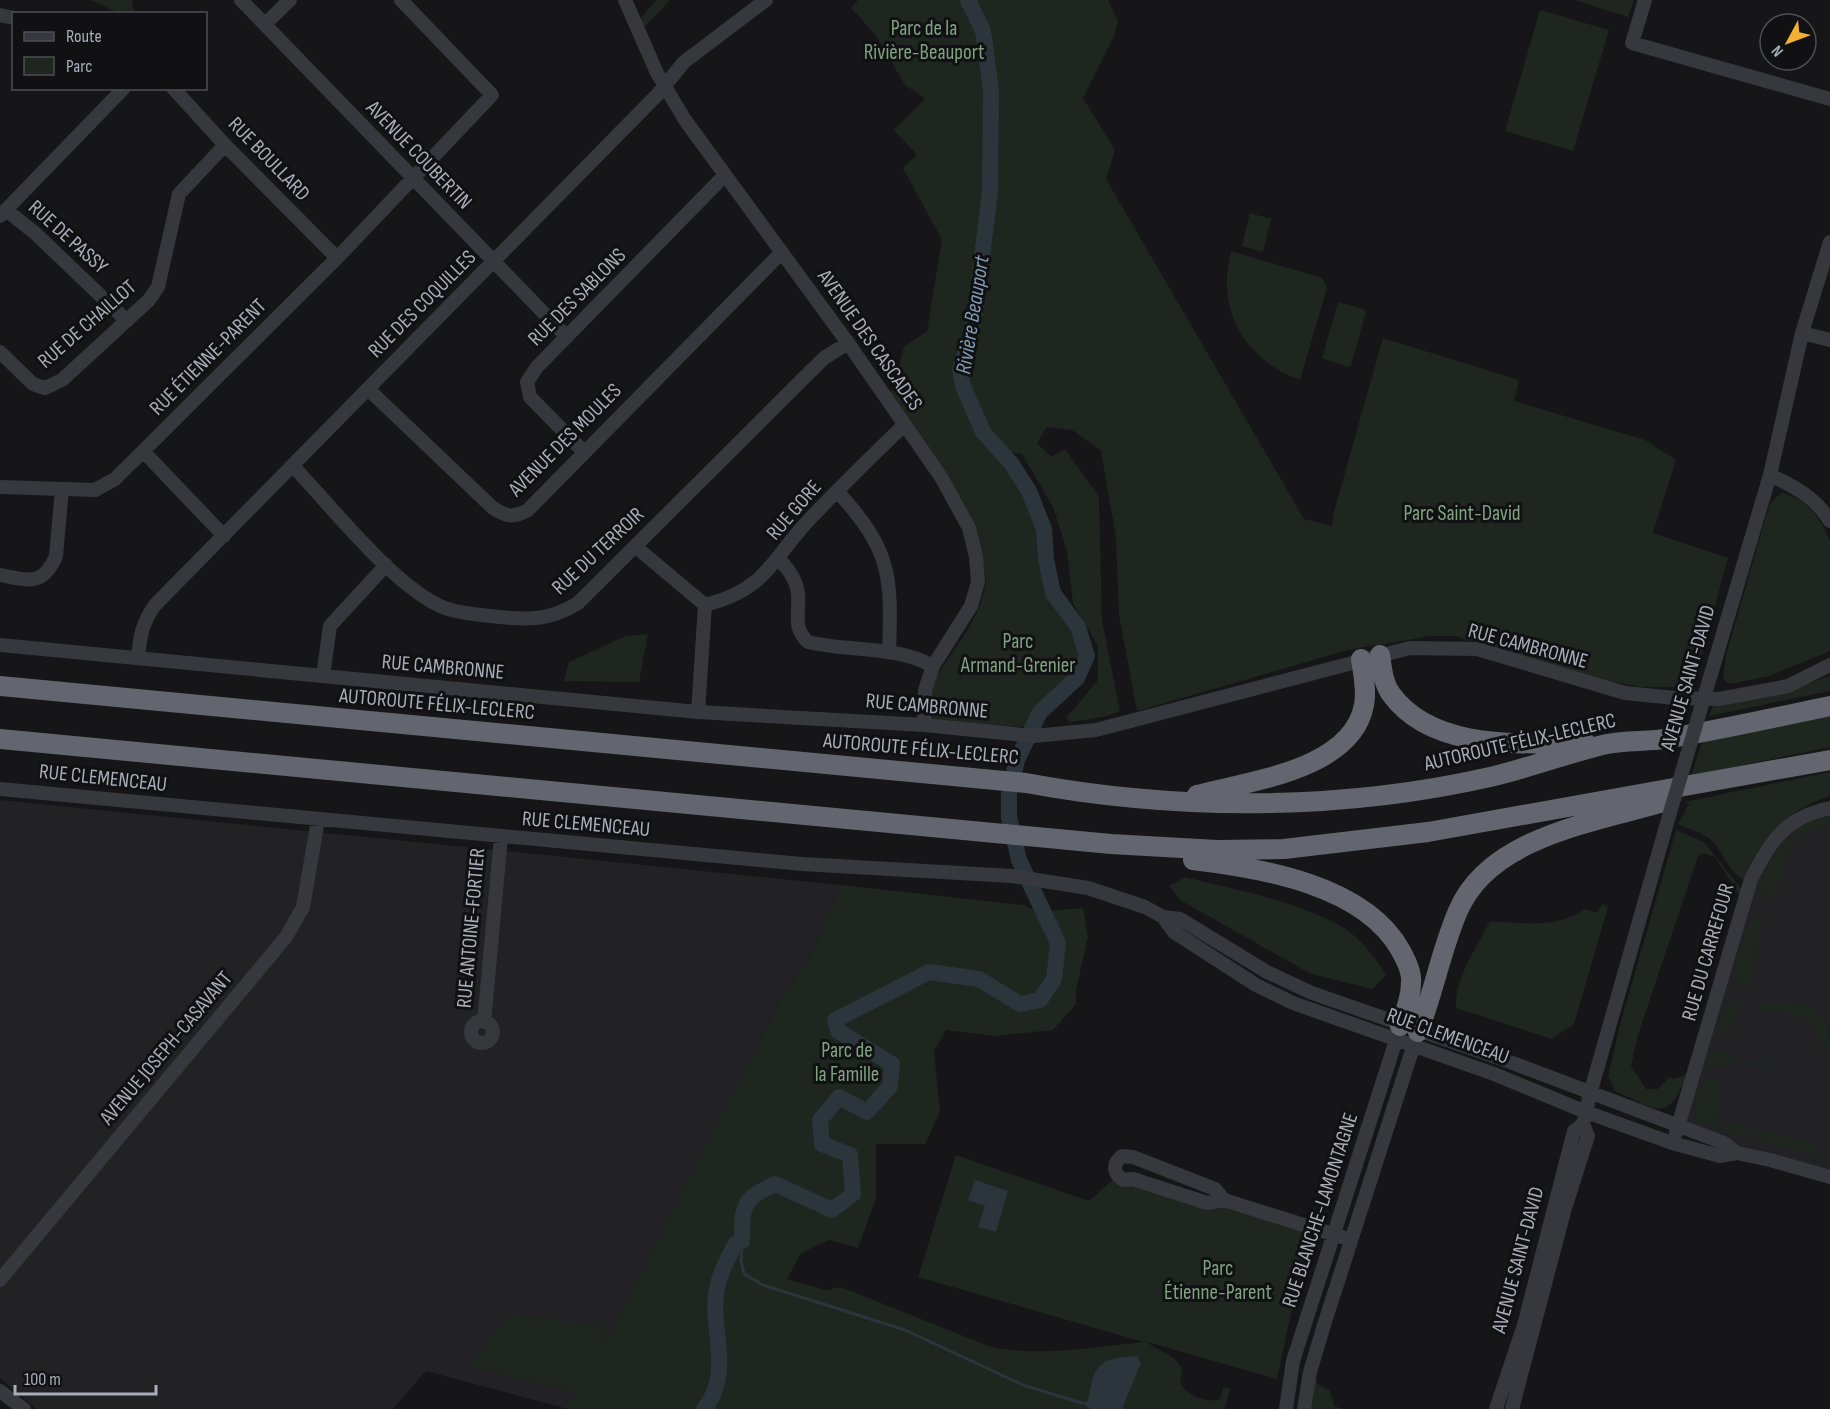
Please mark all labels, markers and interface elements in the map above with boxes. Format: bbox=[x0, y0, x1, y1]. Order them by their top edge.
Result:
legend bbox=[12, 12, 207, 90]
north arrow bbox=[1758, 12, 1818, 72]
park label: Parc de la Rivière-Beauport bbox=[864, 16, 984, 65]
text: Route bbox=[66, 26, 102, 47]
text: N bbox=[1768, 41, 1788, 60]
text: Parc bbox=[66, 56, 92, 77]
street label: AVENUE COUBERTIN bbox=[360, 95, 477, 214]
street label: RUE BOULLARD bbox=[223, 112, 315, 206]
street label: RUE DE PASSY bbox=[23, 195, 113, 279]
street label: RUE DES SABLONS bbox=[523, 243, 631, 351]
street label: RUE DES COQUILLES bbox=[363, 245, 481, 363]
water label: Rivière Beauport bbox=[950, 252, 996, 376]
street label: AVENUE DES CASCADES bbox=[812, 264, 928, 415]
street label: RUE DE CHAILLOT bbox=[33, 274, 142, 373]
street label: RUE ÉTIENNE-PARENT bbox=[144, 293, 272, 421]
street label: AVENUE DES MOULES bbox=[503, 378, 627, 502]
street label: RUE GORE bbox=[761, 475, 827, 545]
park label: Parc Saint-David bbox=[1403, 501, 1521, 526]
street label: RUE DU TERROIR bbox=[547, 502, 649, 600]
street label: AVENUE SAINT-DAVID bbox=[1655, 602, 1721, 755]
street label: RUE CAMBRONNE bbox=[1465, 618, 1591, 674]
park label: Parc Armand-Grenier bbox=[960, 629, 1075, 678]
street label: RUE CAMBRONNE bbox=[381, 649, 505, 685]
street label: AUTOROUTE FÉLIX-LECLERC bbox=[337, 683, 536, 725]
street label: RUE CAMBRONNE bbox=[865, 688, 989, 724]
street label: AUTOROUTE FÉLIX-LECLERC bbox=[1421, 708, 1618, 776]
street label: AUTOROUTE FÉLIX-LECLERC bbox=[821, 728, 1020, 770]
street label: RUE CLEMENCEAU bbox=[38, 759, 168, 797]
street label: RUE CLEMENCEAU bbox=[521, 806, 651, 842]
street label: RUE ANTOINE-FORTIER bbox=[452, 847, 490, 1009]
street label: RUE DU CARREFOUR bbox=[1676, 880, 1740, 1024]
street label: AVENUE JOSEPH-CASAVANT bbox=[94, 966, 238, 1131]
street label: RUE CLEMENCEAU bbox=[1383, 1002, 1513, 1070]
park label: Parc de la Famille bbox=[815, 1038, 879, 1087]
street label: RUE BLANCHE-LAMONTAGNE bbox=[1277, 1110, 1363, 1310]
street label: AVENUE SAINT-DAVID bbox=[1486, 1184, 1550, 1337]
park label: Parc Étienne-Parent bbox=[1164, 1256, 1272, 1305]
scale bar bbox=[15, 1358, 156, 1396]
text: 100 m bbox=[24, 1369, 61, 1390]

